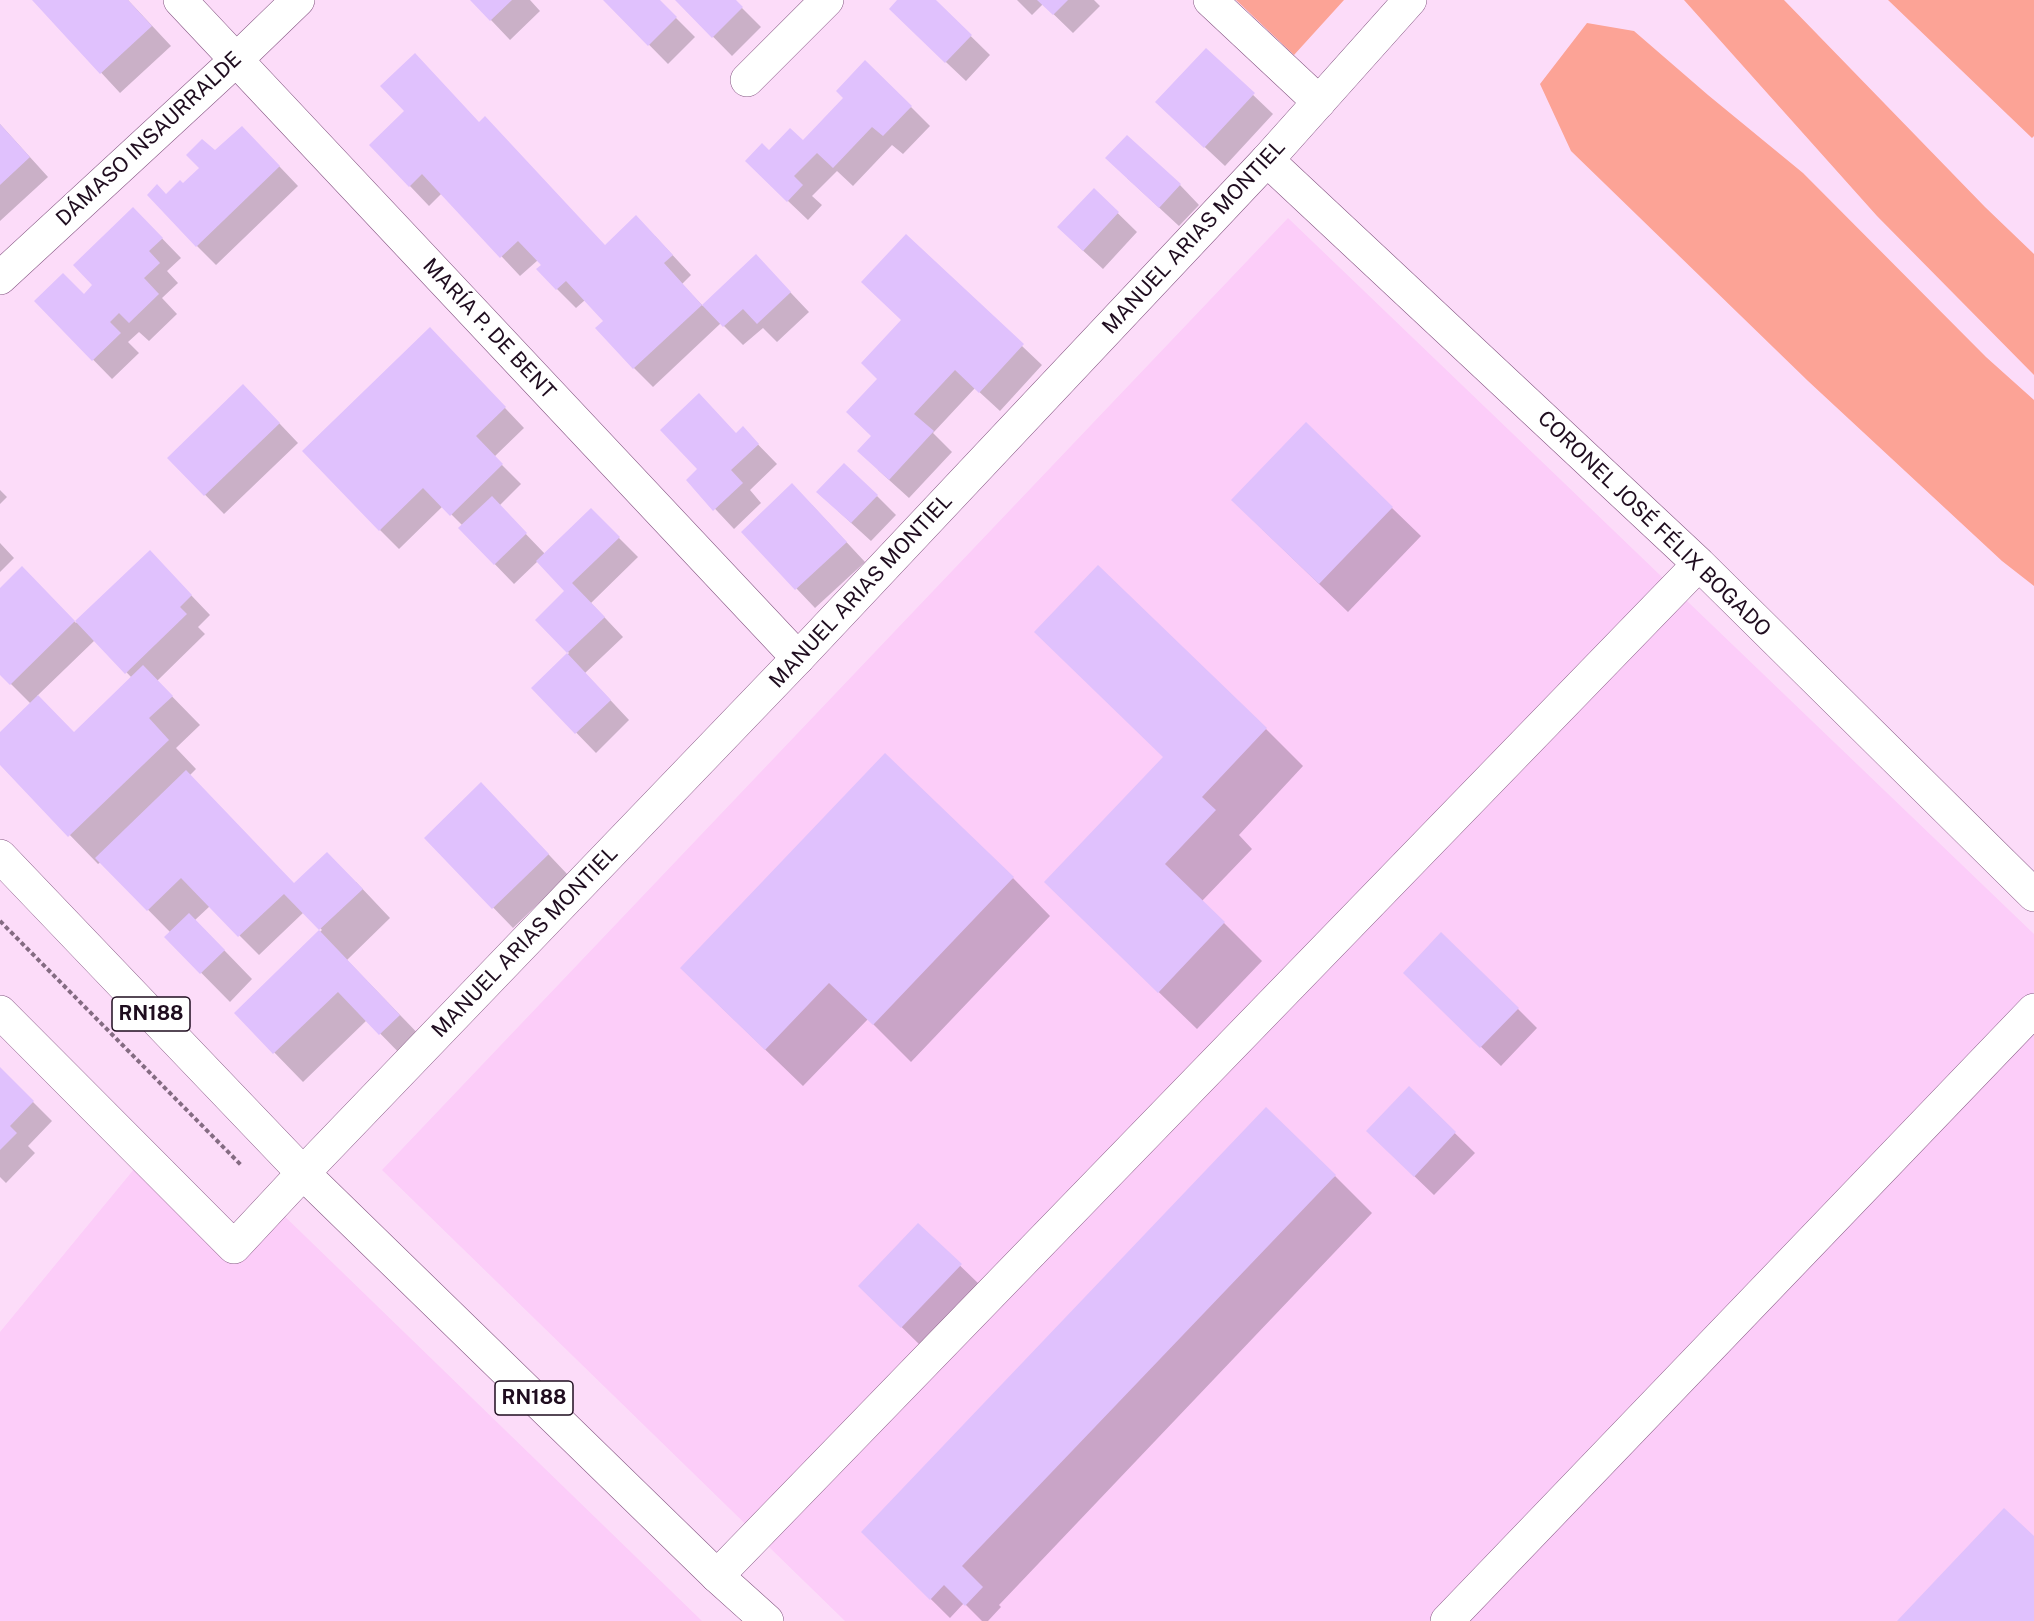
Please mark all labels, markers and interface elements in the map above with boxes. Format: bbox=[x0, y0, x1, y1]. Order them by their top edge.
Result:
street label: DÁMASO INSAURRALDE bbox=[51, 47, 247, 231]
street label: MANUEL ARIAS MONTIEL bbox=[1097, 135, 1291, 339]
street label: MARÍA P. DE BENT bbox=[417, 253, 561, 405]
street label: CORONEL JOSÉ FÉLIX BOGADO bbox=[1532, 406, 1776, 642]
street label: MANUEL ARIAS MONTIEL bbox=[764, 489, 958, 693]
street label: MANUEL ARIAS MONTIEL bbox=[427, 841, 623, 1043]
road number: RN188 bbox=[112, 997, 190, 1031]
road number: RN188 bbox=[495, 1381, 573, 1415]

